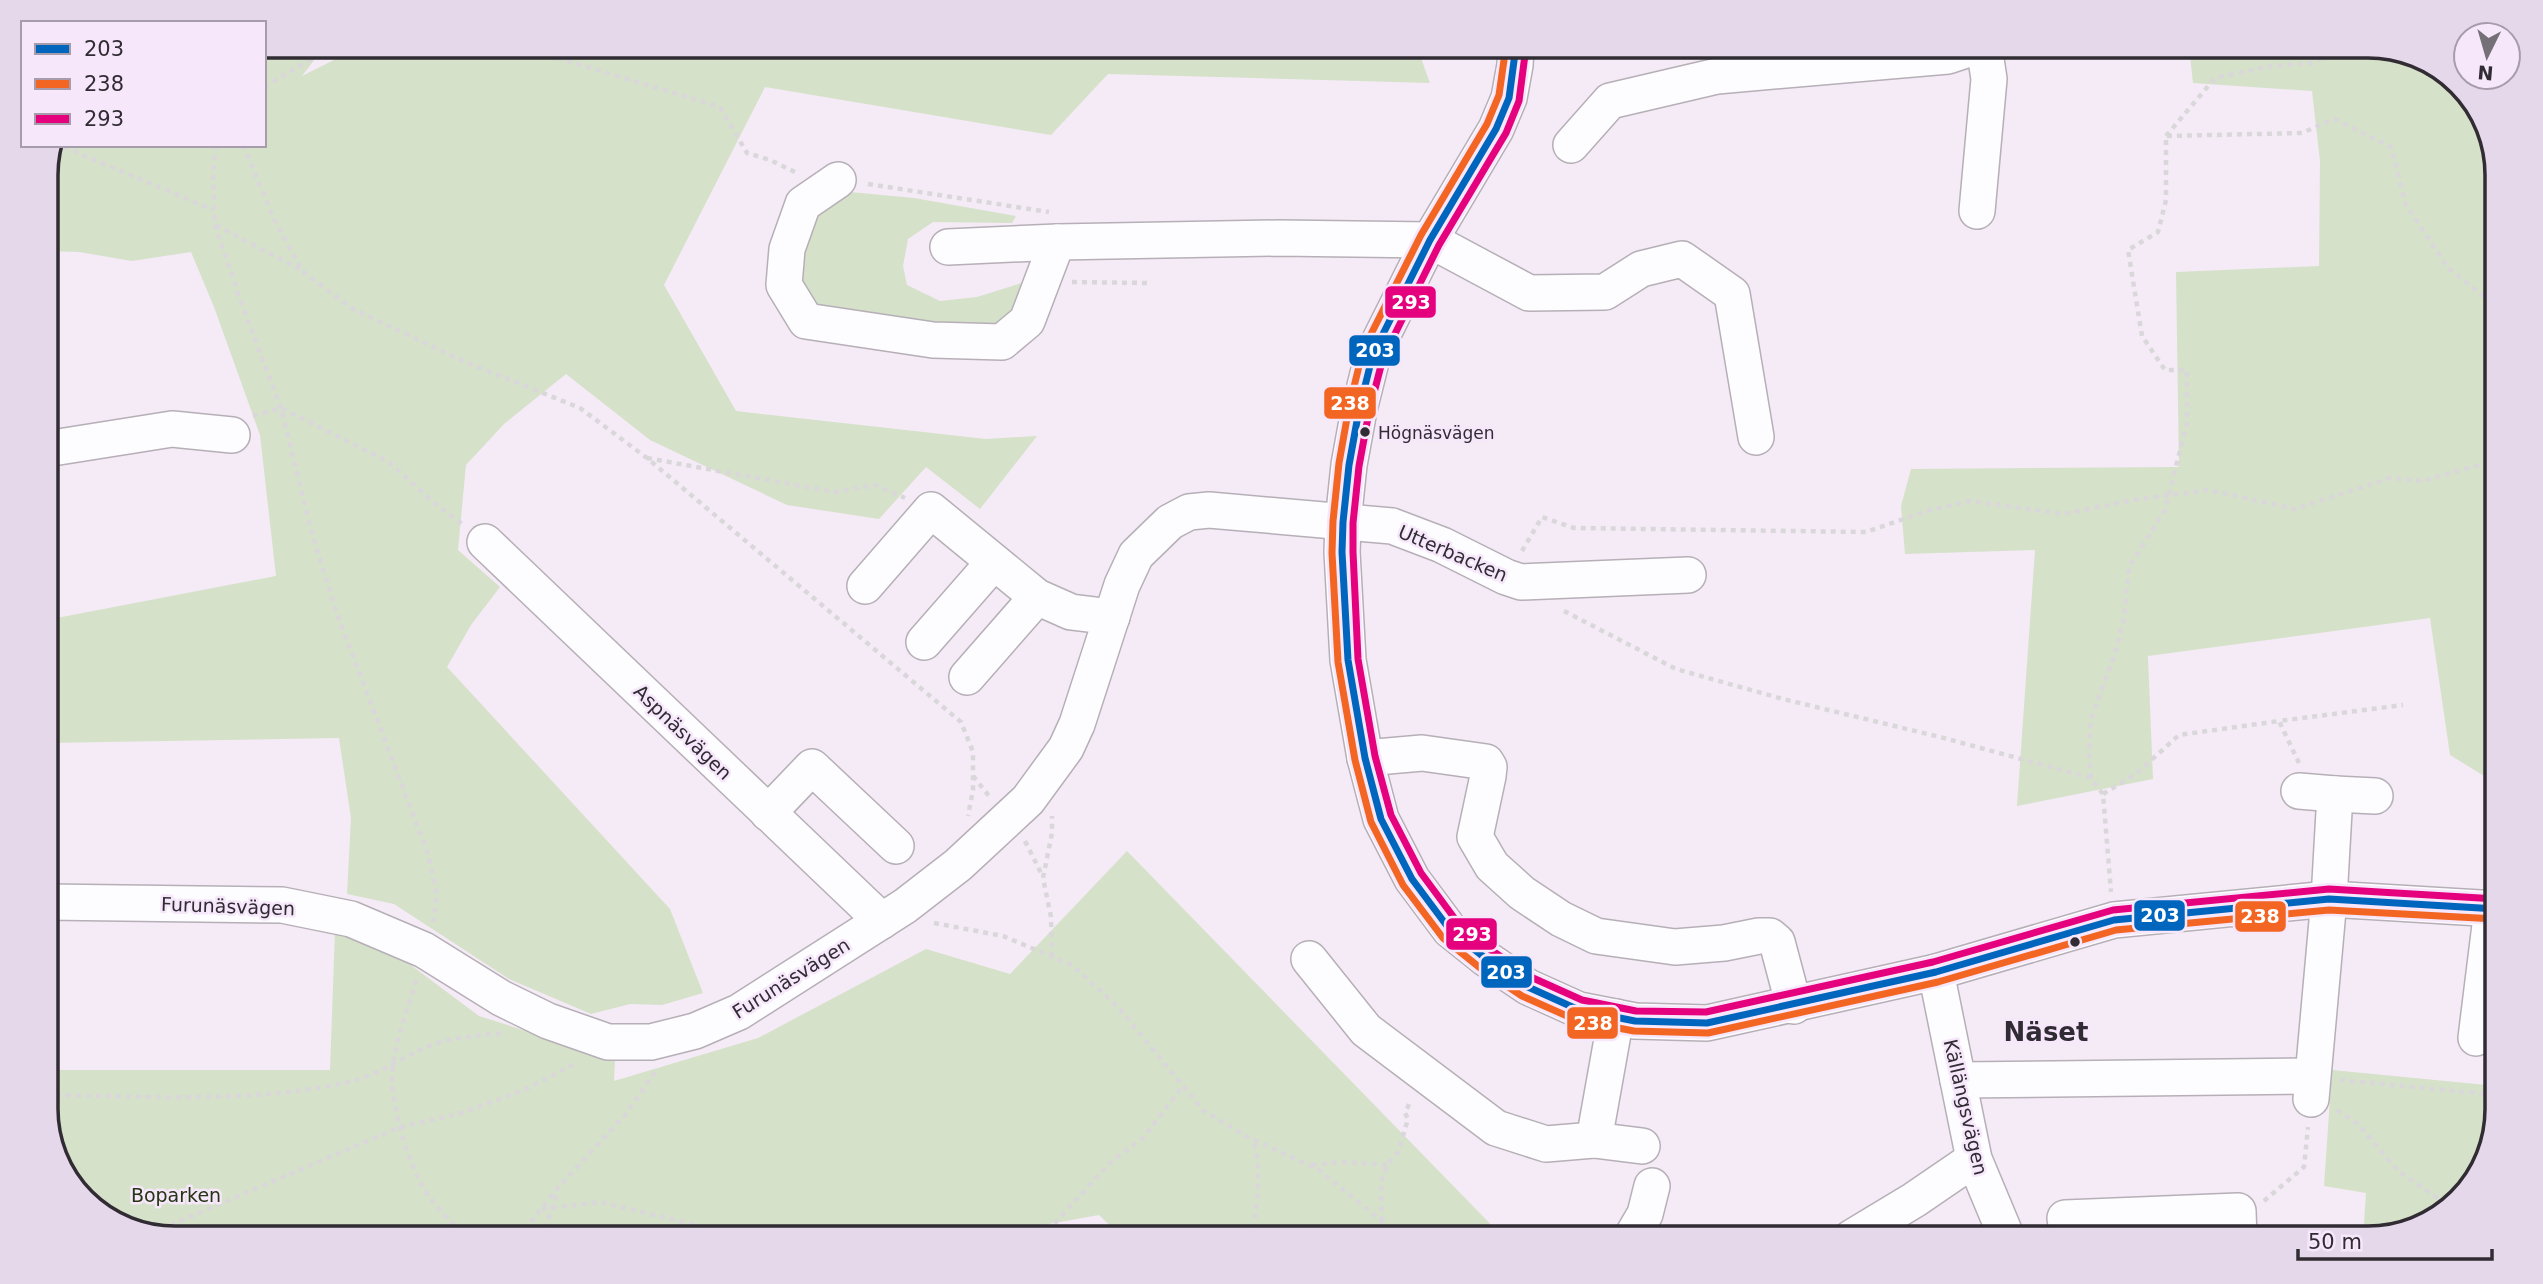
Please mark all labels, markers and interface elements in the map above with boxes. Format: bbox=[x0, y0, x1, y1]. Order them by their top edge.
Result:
legend bbox=[21, 21, 266, 147]
north arrow bbox=[2452, 21, 2522, 91]
text: 203 bbox=[84, 37, 124, 61]
text: N bbox=[2477, 61, 2494, 85]
text: 238 bbox=[84, 72, 124, 96]
text: 293 bbox=[84, 107, 124, 131]
line badge: 293 bbox=[1384, 285, 1437, 319]
text: 293 bbox=[1391, 291, 1431, 313]
line badge: 203 bbox=[1348, 334, 1401, 367]
text: 203 bbox=[1355, 339, 1395, 361]
line badge: 238 bbox=[1323, 386, 1377, 420]
text: 238 bbox=[1330, 392, 1370, 414]
place label: Högnäsvägen bbox=[1378, 423, 1495, 443]
marker: Högnäsvägen bbox=[1358, 425, 1372, 439]
street label: Utterbacken bbox=[1395, 520, 1511, 586]
street label: Aspnäsvägen bbox=[630, 680, 736, 784]
street label: Furunäsvägen bbox=[161, 893, 295, 919]
line badge: 203 bbox=[2133, 899, 2186, 932]
line badge: 238 bbox=[2234, 900, 2287, 933]
text: 203 bbox=[2140, 904, 2180, 926]
text: 238 bbox=[2240, 905, 2280, 927]
line badge: 293 bbox=[1445, 917, 1498, 951]
text: 293 bbox=[1452, 923, 1492, 945]
street label: Furunäsvägen bbox=[728, 933, 854, 1023]
unlabelled marker bbox=[2068, 935, 2082, 949]
line badge: 203 bbox=[1480, 955, 1533, 989]
text: 203 bbox=[1486, 961, 1526, 983]
line badge: 238 bbox=[1566, 1006, 1619, 1040]
text: 238 bbox=[1573, 1012, 1613, 1034]
district label: Näset bbox=[2004, 1017, 2088, 1047]
street label: Källängsvägen bbox=[1940, 1037, 1992, 1177]
park label: Boparken bbox=[131, 1184, 221, 1206]
scale bar bbox=[2298, 1218, 2492, 1262]
text: 50 m bbox=[2308, 1230, 2362, 1254]

